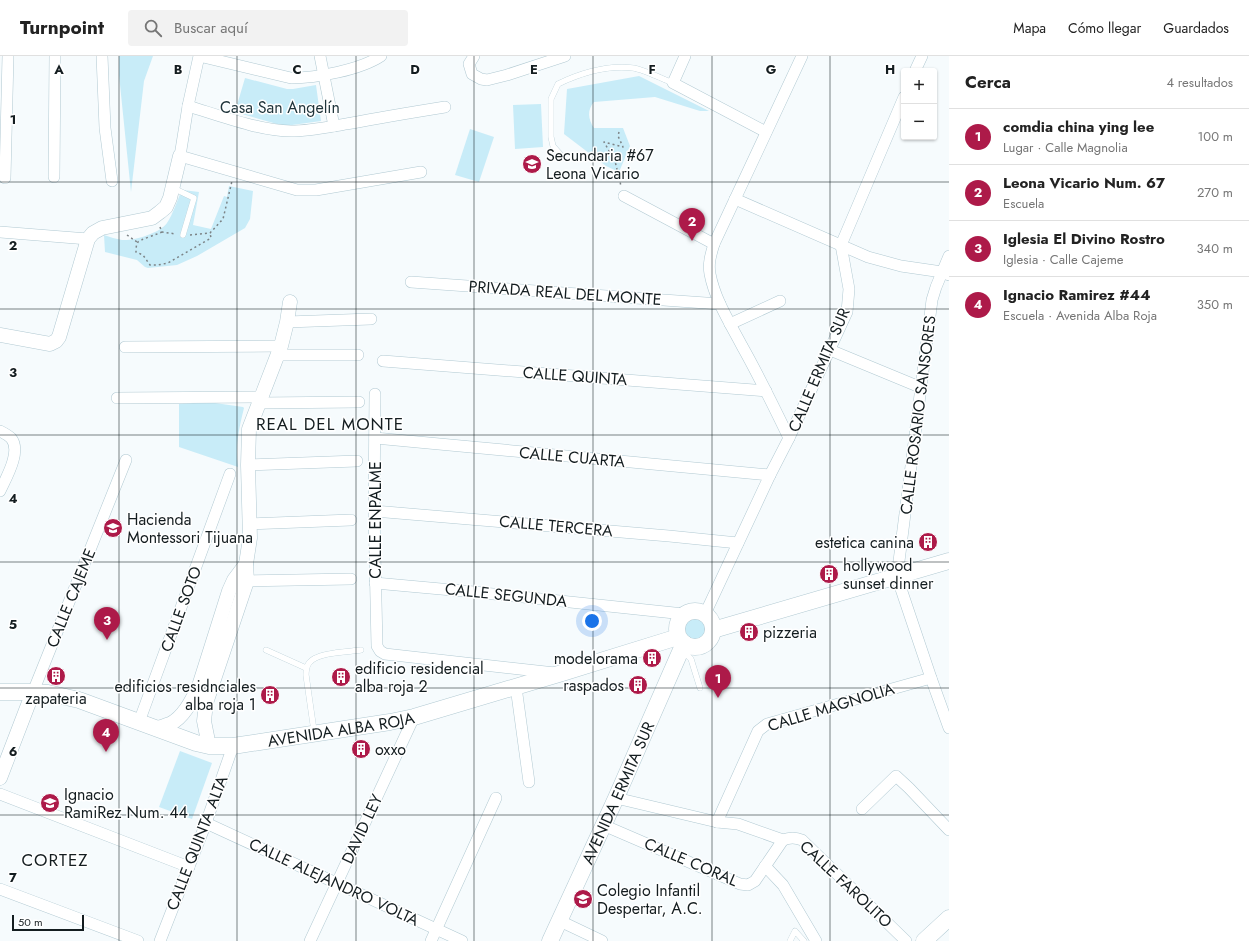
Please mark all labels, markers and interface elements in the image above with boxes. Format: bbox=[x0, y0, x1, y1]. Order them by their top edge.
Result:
search box bbox=[128, 10, 408, 46]
text: Turnpoint bbox=[20, 14, 104, 41]
icon: search bbox=[142, 17, 164, 39]
text: Buscar aquí bbox=[174, 17, 248, 39]
text: Mapa bbox=[1013, 18, 1046, 38]
text: Cómo llegar bbox=[1068, 18, 1141, 38]
text: Guardados bbox=[1163, 18, 1229, 38]
text: A bbox=[53, 60, 64, 79]
text: B bbox=[174, 60, 183, 79]
text: C bbox=[292, 60, 302, 79]
text: D bbox=[410, 60, 420, 79]
text: E bbox=[530, 60, 538, 79]
text: F bbox=[648, 60, 656, 79]
text: G bbox=[766, 60, 777, 79]
text: H bbox=[885, 60, 895, 79]
map controls bbox=[901, 68, 937, 140]
button: + bbox=[901, 68, 937, 104]
text: Cerca bbox=[965, 70, 1011, 94]
text: 4 resultados bbox=[1166, 73, 1233, 92]
park label: Casa San Angelín bbox=[220, 96, 340, 119]
button: − bbox=[901, 104, 937, 140]
text: 1 bbox=[10, 110, 16, 129]
text: comdia china ying lee bbox=[1003, 116, 1154, 138]
text: 1 bbox=[975, 127, 981, 146]
text: 100 m bbox=[1198, 127, 1233, 146]
text: Lugar · Calle Magnolia bbox=[1003, 138, 1128, 157]
place label: Secundaria #67 Leona Vicario bbox=[546, 144, 654, 185]
school or university icon: Secundaria #67 Leona Vicario bbox=[521, 153, 543, 175]
text: Leona Vicario Num. 67 bbox=[1003, 172, 1165, 194]
text: 2 bbox=[974, 183, 982, 202]
text: 270 m bbox=[1197, 183, 1233, 202]
text: Escuela bbox=[1003, 194, 1044, 213]
pin: 2 bbox=[679, 208, 705, 241]
text: Iglesia El Divino Rostro bbox=[1003, 228, 1165, 250]
text: 2 bbox=[9, 236, 17, 255]
text: 3 bbox=[974, 239, 982, 258]
text: 340 m bbox=[1196, 239, 1233, 258]
text: Iglesia · Calle Cajeme bbox=[1003, 250, 1124, 269]
street label: PRIVADA REAL DEL MONTE bbox=[468, 275, 662, 311]
text: Ignacio Ramirez #44 bbox=[1003, 284, 1150, 306]
text: 4 bbox=[973, 295, 983, 314]
text: 350 m bbox=[1197, 295, 1233, 314]
street label: CALLE ERMITA SUR bbox=[782, 304, 856, 436]
text: Escuela · Avenida Alba Roja bbox=[1003, 306, 1157, 325]
street label: CALLE ROSARIO SANSORES bbox=[894, 314, 942, 516]
street label: CALLE QUINTA bbox=[522, 361, 628, 391]
text: 3 bbox=[9, 363, 17, 382]
district label: REAL DEL MONTE bbox=[256, 412, 404, 436]
street label: CALLE CUARTA bbox=[518, 441, 626, 473]
street label: CALLE ENPALME bbox=[364, 461, 387, 579]
text: 4 bbox=[8, 489, 18, 508]
place label: Hacienda Montessori Tijuana bbox=[127, 508, 253, 549]
street label: CALLE TERCERA bbox=[498, 510, 614, 542]
school or university icon: Hacienda Montessori Tijuana bbox=[102, 517, 124, 539]
place label: estetica canina bbox=[815, 531, 914, 554]
building icon: estetica canina bbox=[917, 531, 939, 553]
street label: CALLE CAJEME bbox=[41, 545, 101, 651]
place label: hollywood sunset dinner bbox=[843, 554, 934, 595]
street label: CALLE SOTO bbox=[155, 563, 207, 655]
building icon: hollywood sunset dinner bbox=[818, 563, 840, 585]
street label: CALLE SEGUNDA bbox=[444, 577, 569, 613]
pin: 3 bbox=[94, 607, 120, 640]
your location bbox=[582, 611, 602, 631]
text: 5 bbox=[9, 615, 17, 634]
building icon: pizzeria bbox=[738, 621, 760, 643]
place label: pizzeria bbox=[763, 621, 817, 644]
place label: modelorama bbox=[554, 647, 638, 670]
building icon: modelorama bbox=[641, 647, 663, 669]
place label: edificio residencial alba roja 2 bbox=[355, 657, 484, 698]
building icon: zapateria bbox=[45, 665, 67, 687]
pin: 1 bbox=[705, 665, 731, 698]
building icon: edificio residencial alba roja 2 bbox=[330, 666, 352, 688]
place label: raspados bbox=[563, 674, 624, 697]
building icon: raspados bbox=[627, 674, 649, 696]
place label: edificios residnciales alba roja 1 bbox=[114, 675, 256, 716]
street label: CALLE MAGNOLIA bbox=[765, 677, 898, 737]
building icon: edificios residnciales alba roja 1 bbox=[259, 684, 281, 706]
place label: zapateria bbox=[25, 687, 87, 710]
street label: AVENIDA ALBA ROJA bbox=[266, 706, 417, 752]
street label: AVENIDA ERMITA SUR bbox=[576, 718, 660, 868]
pin: 4 bbox=[93, 719, 119, 752]
building icon: oxxo bbox=[350, 738, 372, 760]
place label: oxxo bbox=[375, 738, 406, 761]
text: 6 bbox=[9, 742, 18, 761]
street label: CALLE QUINTA ALTA bbox=[161, 772, 233, 914]
place label: Ignacio RamiRez Num. 44 bbox=[64, 783, 188, 824]
street label: DAVID LEY bbox=[336, 790, 388, 868]
school or university icon: Ignacio RamiRez Num. 44 bbox=[39, 792, 61, 814]
street label: CALLE ALEJANDRO VOLTA bbox=[245, 832, 423, 932]
street label: CALLE CORAL bbox=[641, 832, 742, 892]
street label: CALLE FAROLITO bbox=[795, 835, 897, 933]
district label: CORTEZ bbox=[21, 848, 89, 872]
text: 7 bbox=[9, 868, 17, 887]
place label: Colegio Infantil Despertar, A.C. bbox=[597, 879, 703, 920]
school or university icon: Colegio Infantil Despertar, A.C. bbox=[572, 888, 594, 910]
scale bar bbox=[12, 913, 84, 932]
text: 50 m bbox=[18, 914, 43, 930]

